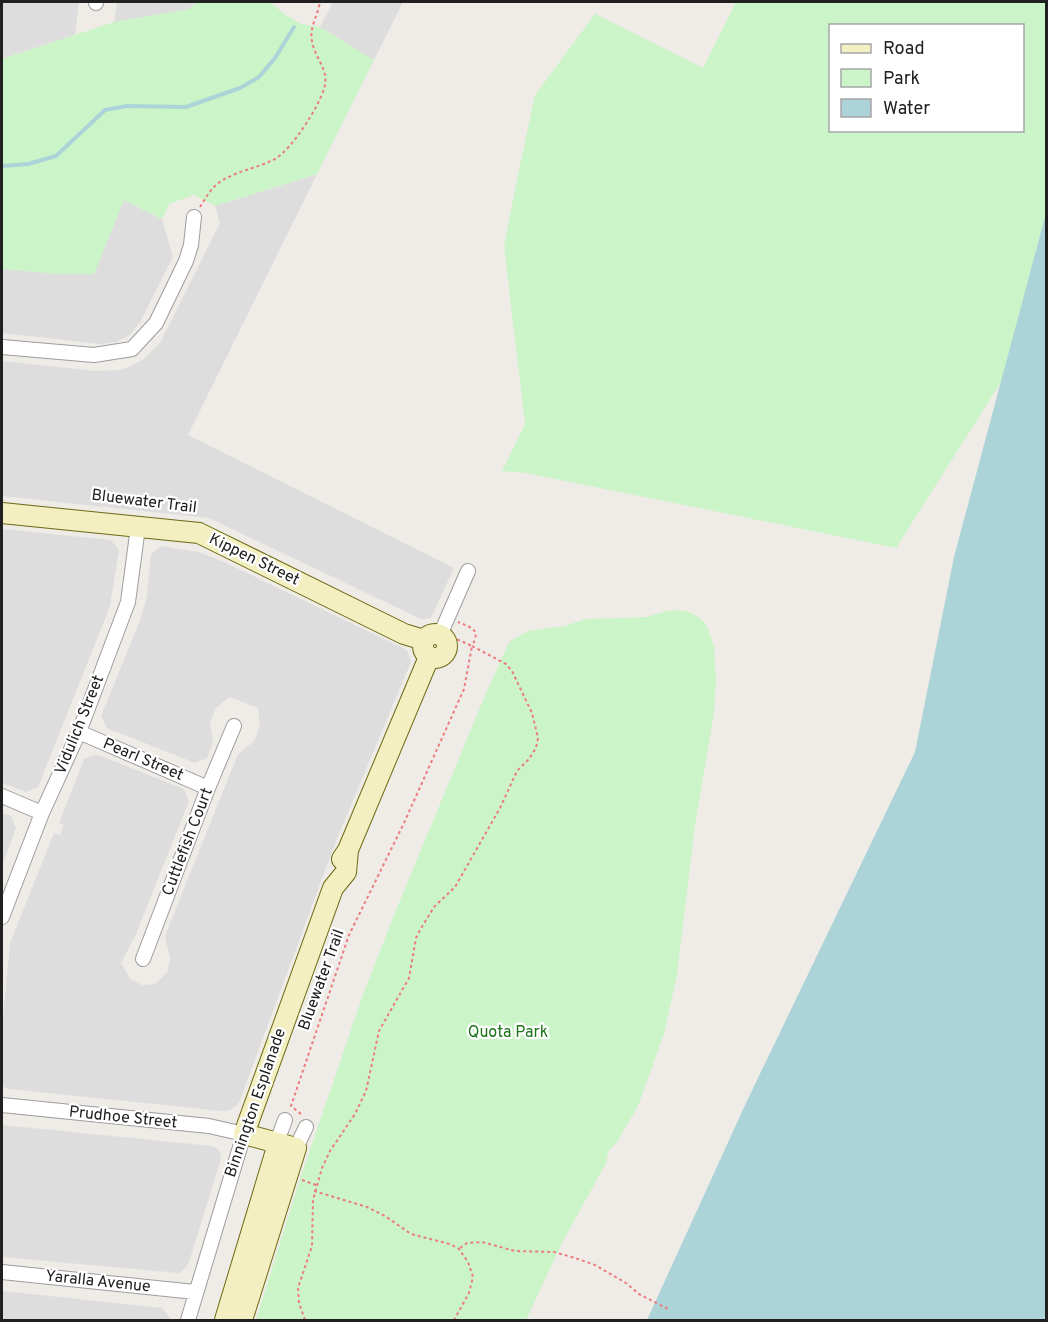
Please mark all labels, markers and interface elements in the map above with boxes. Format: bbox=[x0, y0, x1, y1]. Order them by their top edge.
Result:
legend bbox=[829, 24, 1024, 132]
text: Road bbox=[883, 38, 925, 61]
text: Park bbox=[883, 68, 920, 91]
text: Water bbox=[883, 98, 930, 121]
street label: Bluewater Trail bbox=[90, 486, 198, 518]
street label: Kippen Street bbox=[205, 529, 303, 591]
street label: Vidulich Street bbox=[51, 672, 109, 778]
street label: Pearl Street bbox=[100, 734, 186, 786]
street label: Cuttlefish Court bbox=[158, 785, 218, 899]
street label: Bluewater Trail bbox=[294, 927, 350, 1033]
park label: Quota Park bbox=[468, 1023, 548, 1043]
street label: Binnington Esplanade bbox=[221, 1026, 291, 1180]
street label: Prudhoe Street bbox=[68, 1102, 178, 1134]
street label: Yaralla Avenue bbox=[44, 1267, 152, 1297]

